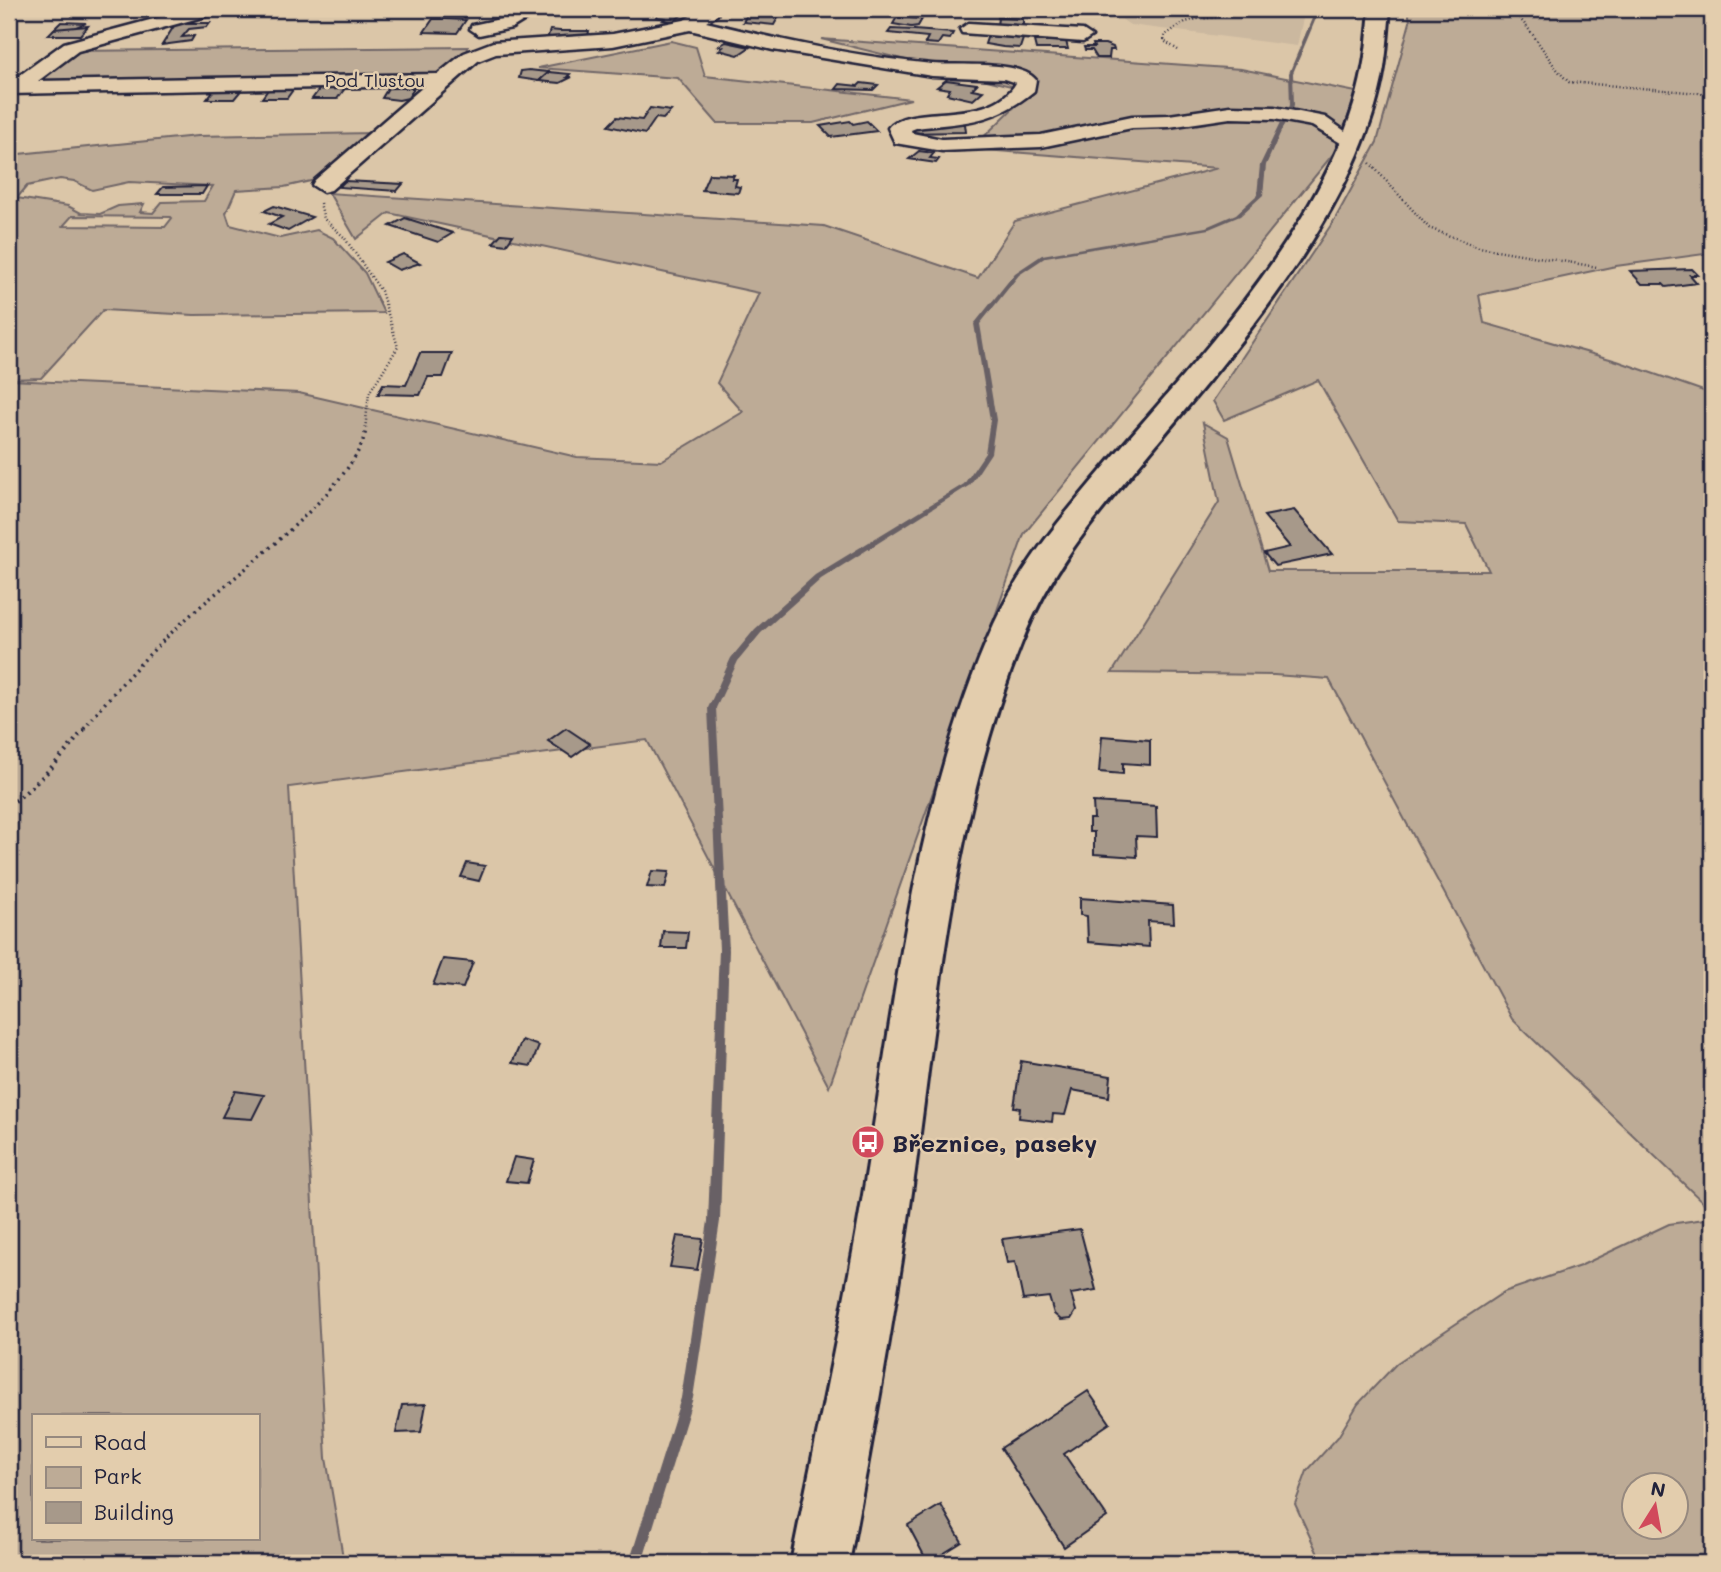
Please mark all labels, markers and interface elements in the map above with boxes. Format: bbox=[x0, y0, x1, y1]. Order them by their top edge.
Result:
street label: Pod Tlustou bbox=[325, 68, 425, 92]
bus stop icon: Březnice, paseky bbox=[849, 1123, 887, 1161]
place label: Březnice, paseky bbox=[892, 1127, 1097, 1158]
legend bbox=[32, 1414, 259, 1540]
text: Road bbox=[94, 1428, 146, 1455]
text: Park bbox=[94, 1462, 142, 1489]
north arrow bbox=[1620, 1470, 1690, 1540]
text: N bbox=[1649, 1475, 1668, 1502]
text: Building bbox=[94, 1498, 174, 1525]

